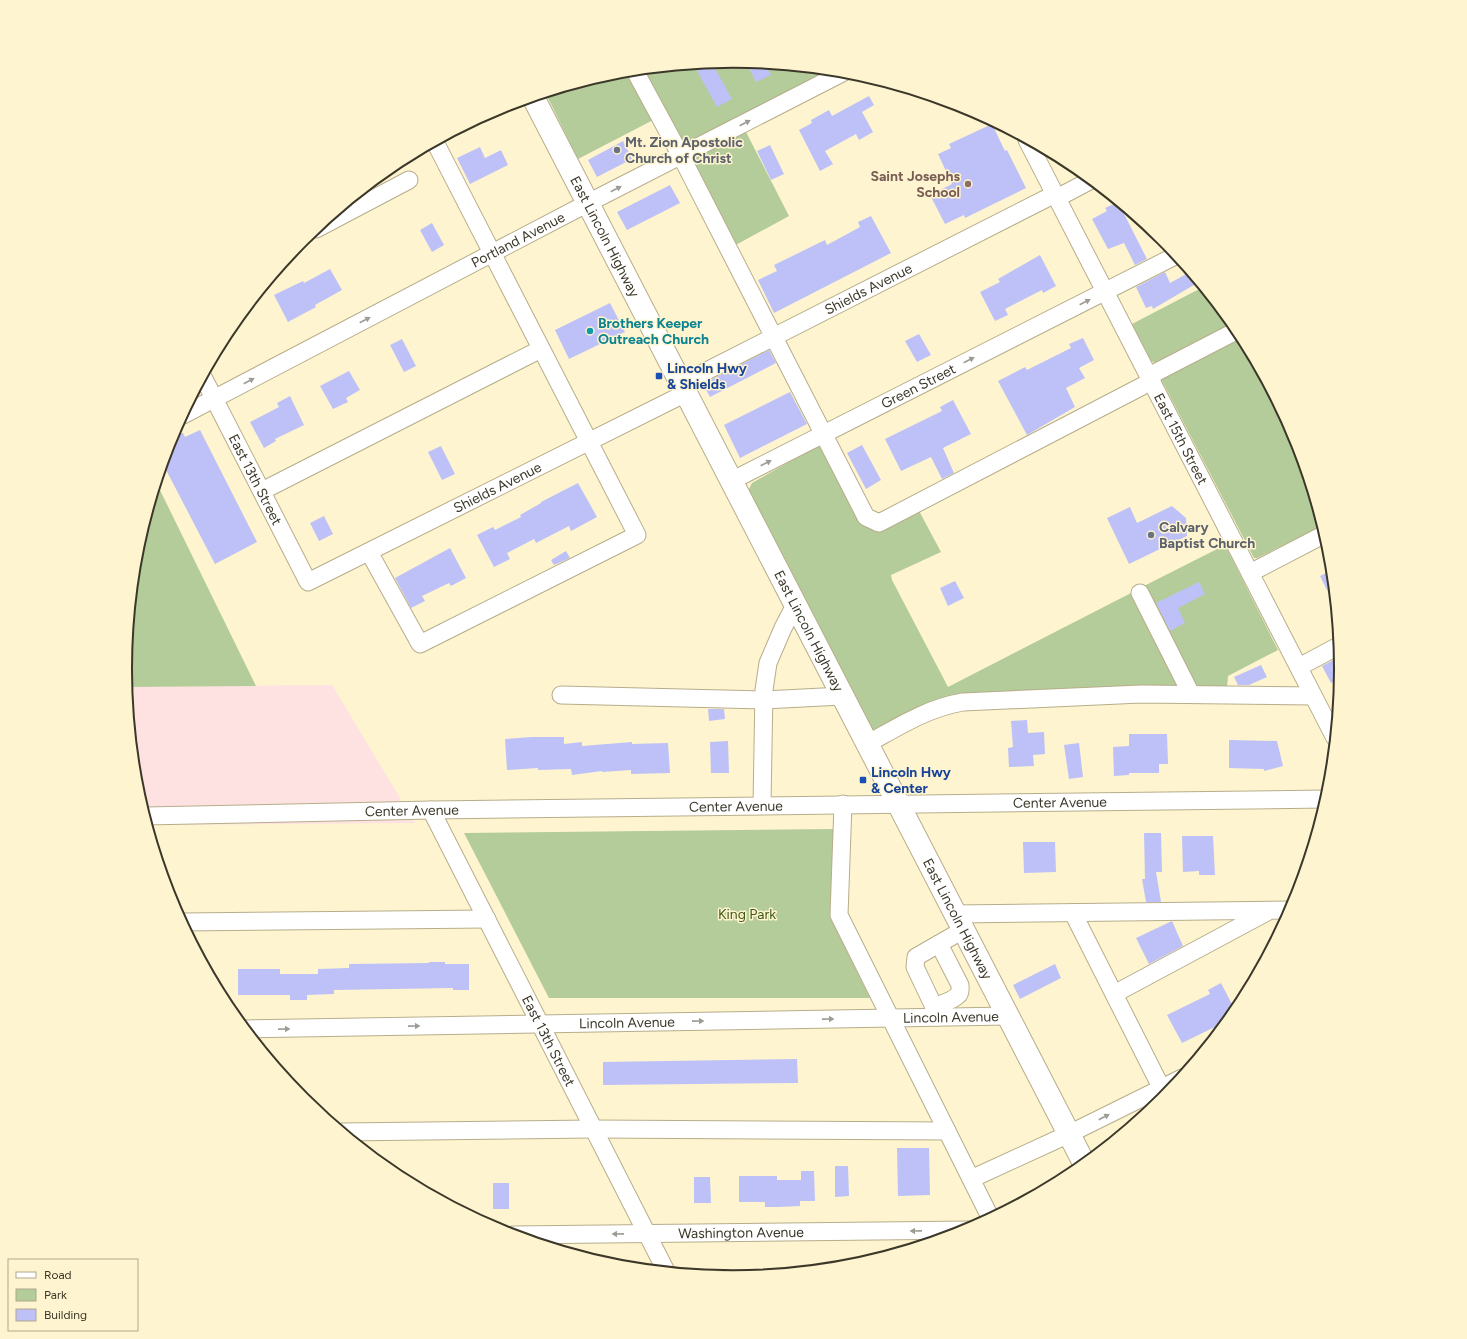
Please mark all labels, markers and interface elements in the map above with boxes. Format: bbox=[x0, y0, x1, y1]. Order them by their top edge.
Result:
one-way arrow bbox=[739, 120, 750, 127]
place label: Mt. Zion Apostolic Church of Christ bbox=[625, 134, 743, 167]
marker: Mt. Zion Apostolic Church of Christ bbox=[612, 145, 622, 155]
place label: Saint Josephs School bbox=[870, 168, 960, 201]
street label: East Lincoln Highway bbox=[567, 173, 644, 300]
marker: Saint Josephs School bbox=[963, 179, 973, 189]
one-way arrow bbox=[611, 185, 622, 192]
street label: Portland Avenue bbox=[468, 208, 568, 271]
street label: Shields Avenue bbox=[822, 259, 915, 318]
one-way arrow bbox=[1080, 299, 1091, 305]
place label: Brothers Keeper Outreach Church bbox=[598, 315, 709, 348]
one-way arrow bbox=[359, 317, 370, 323]
marker: Brothers Keeper Outreach Church bbox=[585, 326, 595, 336]
one-way arrow bbox=[964, 357, 975, 364]
place label: Lincoln Hwy & Shields bbox=[667, 360, 748, 393]
street label: Green Street bbox=[878, 360, 958, 412]
marker: Lincoln Hwy & Shields bbox=[654, 371, 664, 381]
one-way arrow bbox=[244, 377, 255, 384]
street label: East 15th Street bbox=[1150, 390, 1211, 487]
street label: East 13th Street bbox=[225, 431, 286, 528]
street label: Shields Avenue bbox=[451, 458, 544, 516]
one-way arrow bbox=[760, 460, 771, 466]
place label: Calvary Baptist Church bbox=[1159, 519, 1255, 552]
marker: Calvary Baptist Church bbox=[1146, 530, 1156, 540]
street label: East Lincoln Highway bbox=[771, 567, 848, 695]
place label: Lincoln Hwy & Center bbox=[871, 764, 952, 797]
marker: Lincoln Hwy & Center bbox=[858, 775, 868, 785]
street label: Center Avenue bbox=[1013, 793, 1107, 811]
street label: Center Avenue bbox=[689, 797, 783, 815]
street label: Center Avenue bbox=[365, 801, 459, 820]
street label: East Lincoln Highway bbox=[919, 855, 996, 983]
park label: King Park bbox=[718, 906, 776, 923]
street label: East 13th Street bbox=[518, 992, 579, 1089]
street label: Lincoln Avenue bbox=[903, 1008, 999, 1026]
street label: Lincoln Avenue bbox=[579, 1013, 675, 1032]
one-way arrow bbox=[822, 1016, 835, 1022]
one-way arrow bbox=[692, 1018, 705, 1024]
one-way arrow bbox=[408, 1023, 421, 1029]
one-way arrow bbox=[278, 1025, 290, 1032]
one-way arrow bbox=[1098, 1114, 1110, 1120]
street label: Washington Avenue bbox=[678, 1223, 804, 1242]
one-way arrow bbox=[909, 1228, 922, 1234]
one-way arrow bbox=[611, 1231, 624, 1237]
legend bbox=[8, 1259, 138, 1331]
text: Road bbox=[44, 1268, 72, 1282]
text: Park bbox=[44, 1288, 67, 1302]
text: Building bbox=[44, 1308, 87, 1322]

